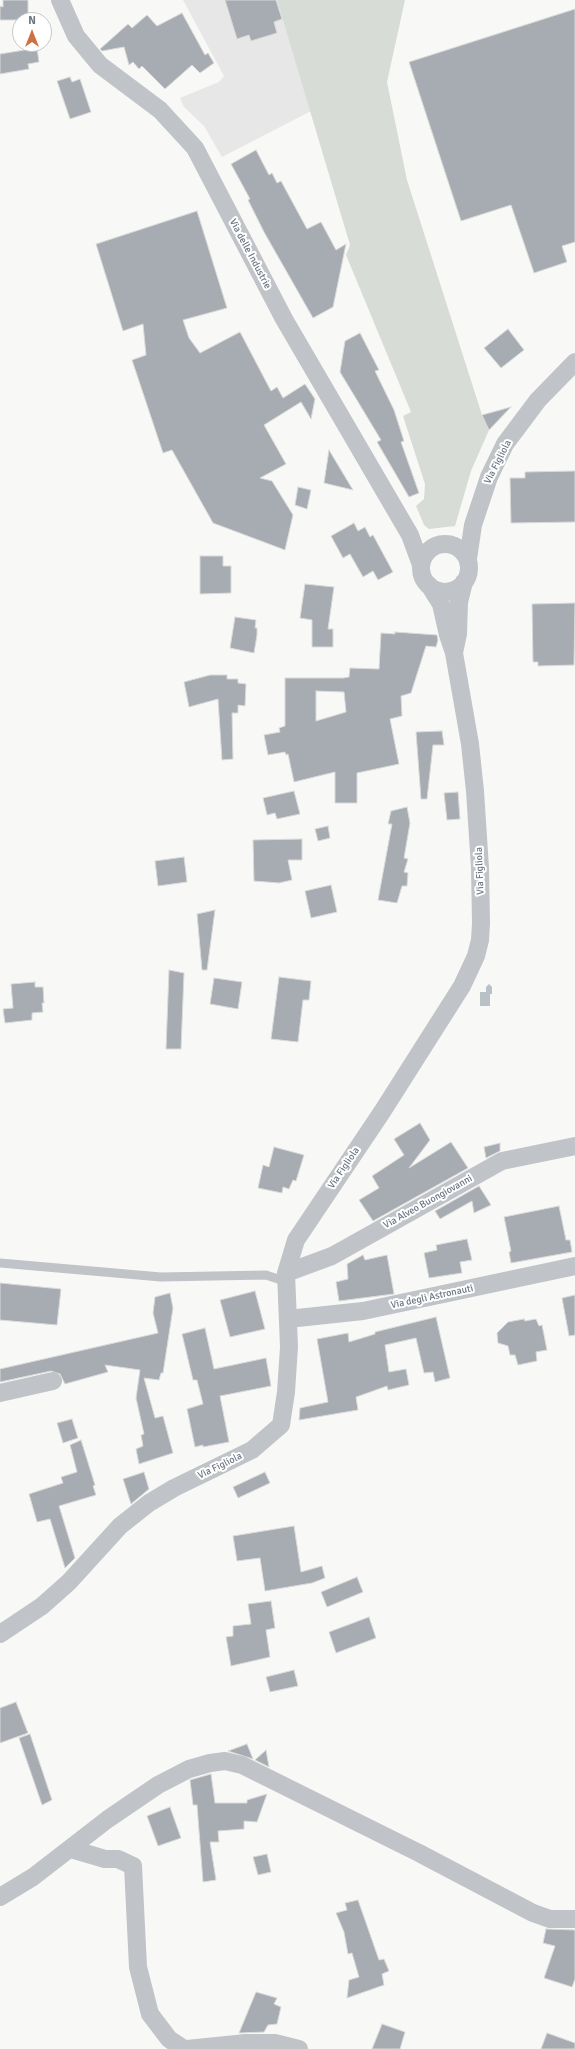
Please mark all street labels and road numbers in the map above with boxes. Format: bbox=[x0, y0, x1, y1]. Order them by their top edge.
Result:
street label: Via delle Industrie bbox=[227, 217, 273, 291]
street label: Via Figliola bbox=[482, 438, 514, 486]
street label: Via Figliola bbox=[473, 847, 487, 895]
street label: Via Figliola bbox=[326, 1145, 362, 1191]
street label: Via Alveo Buongiovanni bbox=[381, 1173, 475, 1231]
street label: Via degli Astronauti bbox=[390, 1282, 474, 1312]
street label: Via Figliola bbox=[196, 1450, 244, 1482]

